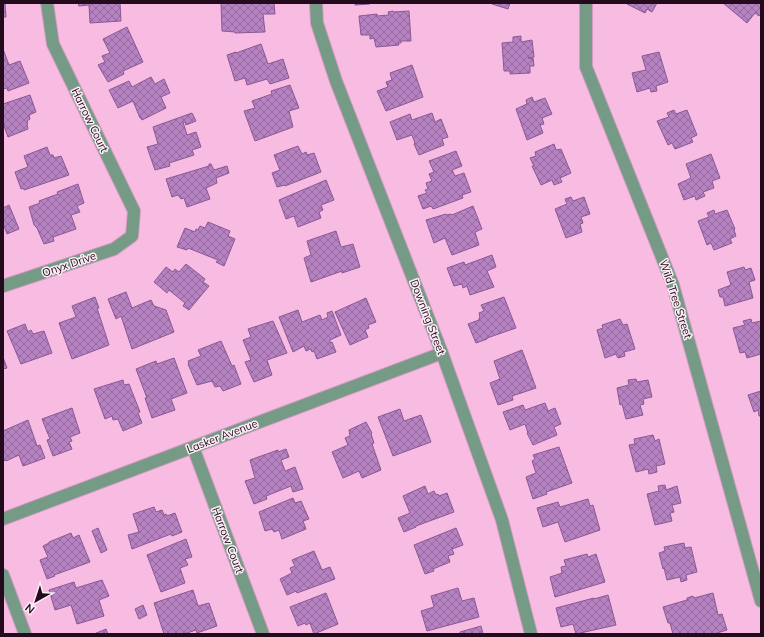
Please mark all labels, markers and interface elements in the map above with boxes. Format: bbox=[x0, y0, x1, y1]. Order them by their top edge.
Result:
street label: Harrow Court bbox=[68, 86, 112, 154]
street label: Onyx Drive bbox=[40, 248, 98, 280]
street label: Wild Tree Street bbox=[657, 258, 695, 340]
street label: Downing Street bbox=[407, 277, 449, 357]
street label: Lasker Avenue bbox=[185, 416, 259, 456]
street label: Harrow Court bbox=[209, 505, 247, 575]
north arrow bbox=[16, 581, 56, 621]
text: N bbox=[22, 601, 37, 617]

